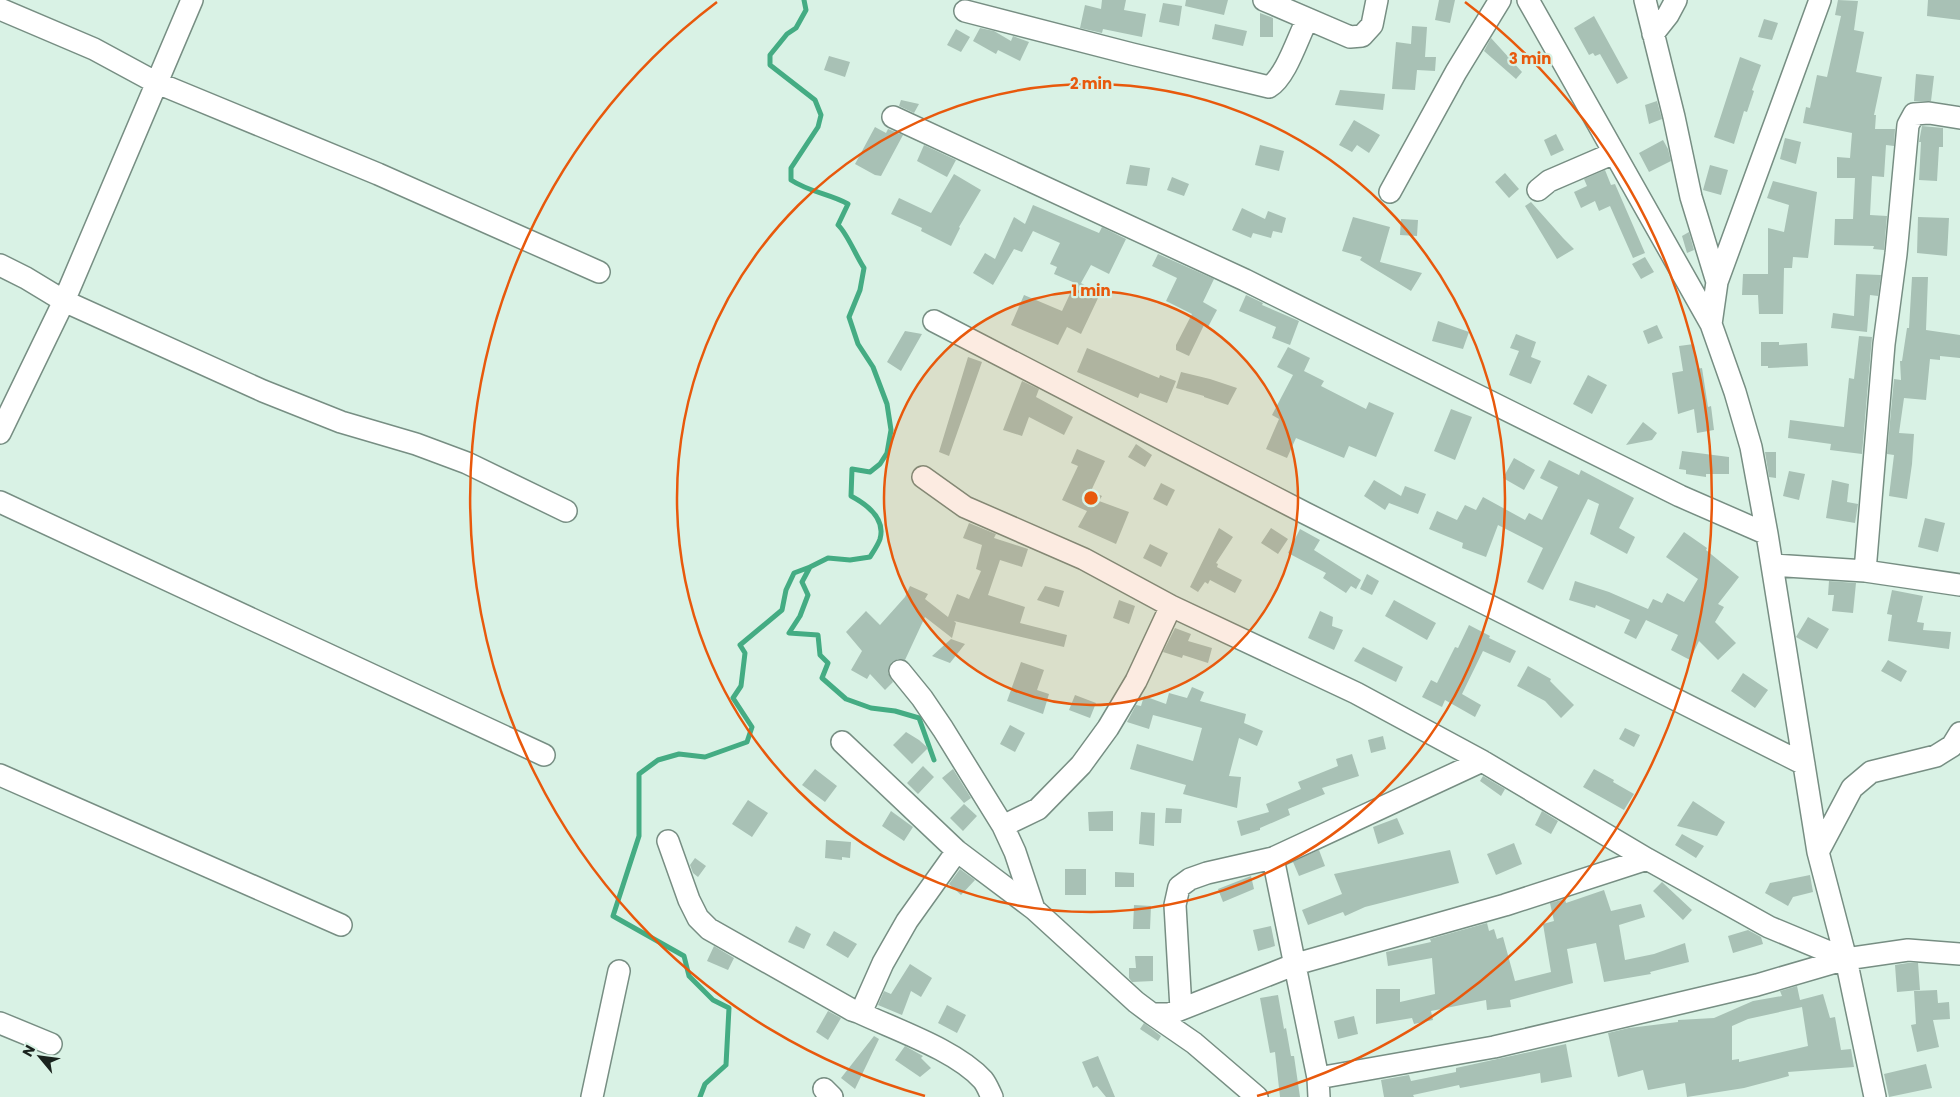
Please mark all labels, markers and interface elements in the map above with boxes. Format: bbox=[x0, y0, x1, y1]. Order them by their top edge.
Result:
text: 3 min bbox=[1509, 48, 1551, 69]
text: 2 min bbox=[1070, 73, 1112, 94]
text: 1 min bbox=[1071, 280, 1111, 301]
centre of rings bbox=[1082, 489, 1100, 507]
north arrow bbox=[15, 1032, 65, 1082]
text: N bbox=[17, 1041, 40, 1060]

